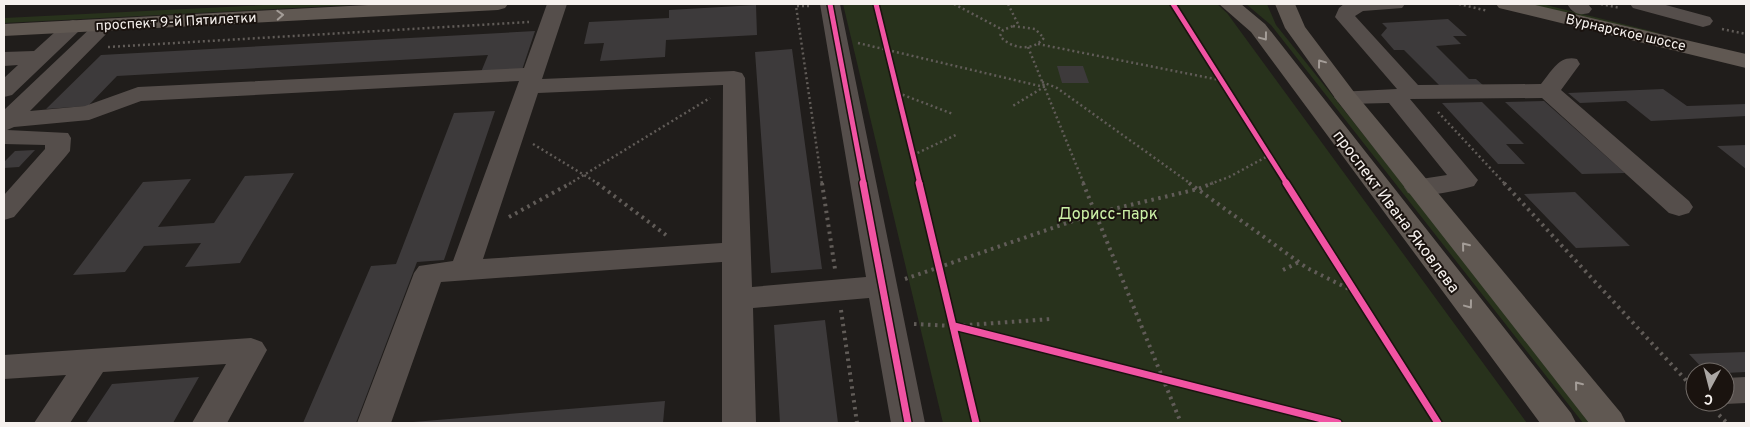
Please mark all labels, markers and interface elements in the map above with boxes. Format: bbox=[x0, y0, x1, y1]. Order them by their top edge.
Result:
street label: проспект 9-й Пятилетки bbox=[95, 10, 257, 35]
one-way arrow bbox=[276, 10, 284, 21]
street label: Вурнарское шоссе bbox=[1564, 11, 1687, 56]
one-way arrow bbox=[1259, 31, 1267, 40]
one-way arrow bbox=[1318, 59, 1327, 69]
street label: проспект Ивана Яковлева bbox=[1328, 127, 1463, 298]
park label: Дорисс-парк bbox=[1058, 205, 1158, 225]
one-way arrow bbox=[1462, 243, 1470, 252]
one-way arrow bbox=[1463, 299, 1472, 309]
north arrow bbox=[1685, 362, 1735, 412]
one-way arrow bbox=[1575, 382, 1584, 391]
text: С bbox=[1703, 389, 1714, 407]

